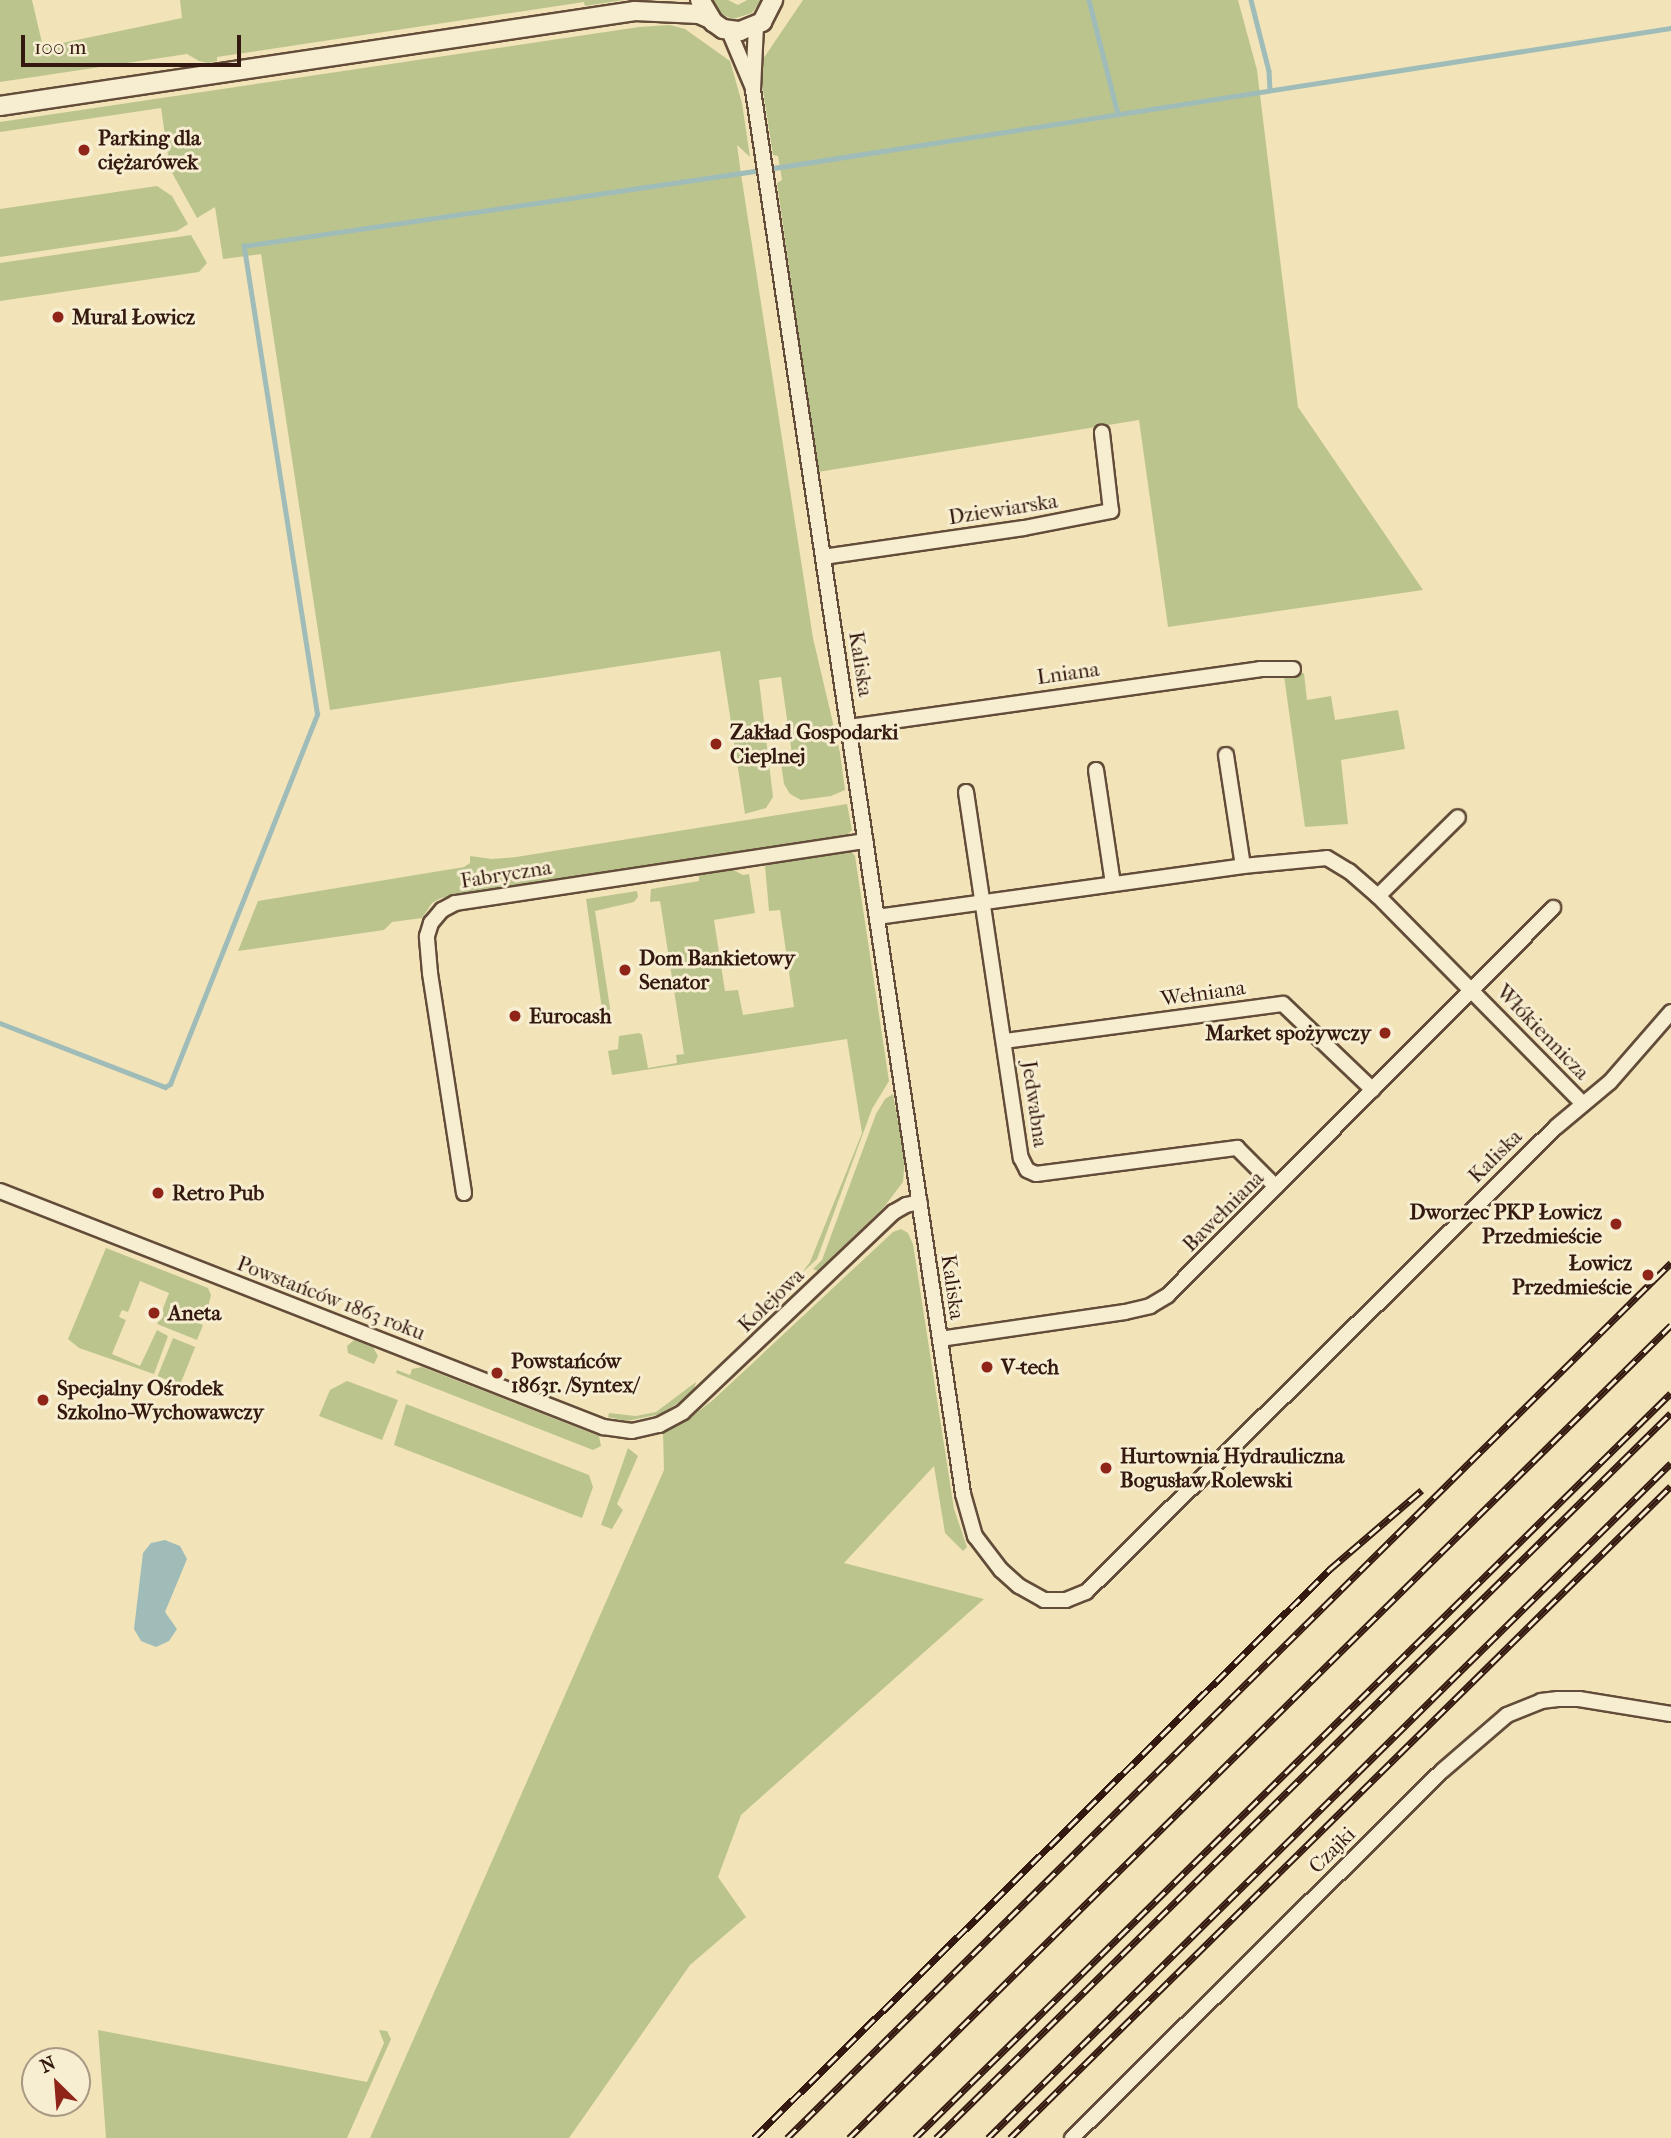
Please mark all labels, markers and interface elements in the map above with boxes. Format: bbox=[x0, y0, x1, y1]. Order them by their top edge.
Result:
scale bar bbox=[24, 21, 245, 65]
text: 100 m bbox=[34, 35, 87, 59]
place label: Parking dla ciężarówek bbox=[98, 125, 201, 175]
marker: Parking dla ciężarówek bbox=[76, 142, 92, 158]
place label: Mural Łowicz bbox=[72, 304, 195, 330]
marker: Mural Łowicz bbox=[50, 309, 66, 325]
street label: Dziewiarska bbox=[947, 488, 1059, 530]
street label: Kaliska bbox=[843, 630, 879, 698]
street label: Lniana bbox=[1035, 656, 1101, 690]
place label: Zakład Gospodarki Cieplnej bbox=[730, 719, 898, 769]
marker: Zakład Gospodarki Cieplnej bbox=[708, 736, 724, 752]
street label: Fabryczna bbox=[459, 854, 553, 894]
place label: Dom Bankietowy Senator bbox=[639, 945, 795, 995]
marker: Dom Bankietowy Senator bbox=[617, 962, 633, 978]
street label: Wełniana bbox=[1159, 975, 1247, 1011]
street label: Włókiennicza bbox=[1491, 979, 1595, 1085]
place label: Eurocash bbox=[529, 1003, 612, 1029]
marker: Eurocash bbox=[507, 1008, 523, 1024]
place label: Market spożywczy bbox=[1205, 1020, 1371, 1046]
marker: Market spożywczy bbox=[1377, 1025, 1393, 1041]
street label: Jedwabna bbox=[1016, 1059, 1054, 1149]
street label: Kaliska bbox=[1463, 1124, 1527, 1188]
street label: Bawełniana bbox=[1177, 1165, 1269, 1257]
place label: Retro Pub bbox=[172, 1180, 264, 1206]
marker: Retro Pub bbox=[150, 1185, 166, 1201]
place label: Dworzec PKP Łowicz Przedmieście bbox=[1410, 1199, 1602, 1249]
marker: Dworzec PKP Łowicz Przedmieście bbox=[1608, 1216, 1624, 1232]
place label: Łowicz Przedmieście bbox=[1512, 1250, 1632, 1300]
street label: Powstańców 1863 roku bbox=[233, 1251, 429, 1345]
street label: Kaliska bbox=[936, 1253, 970, 1321]
street label: Kolejowa bbox=[733, 1262, 809, 1338]
marker: Łowicz Przedmieście bbox=[1638, 1265, 1658, 1285]
place label: Aneta bbox=[168, 1300, 221, 1326]
marker: Aneta bbox=[146, 1305, 162, 1321]
place label: Powstańców 1863r. /Syntex/ bbox=[511, 1348, 638, 1398]
place label: V-tech bbox=[1001, 1354, 1059, 1380]
marker: V-tech bbox=[979, 1359, 995, 1375]
marker: Powstańców 1863r. /Syntex/ bbox=[489, 1365, 505, 1381]
place label: Specjalny Ośrodek Szkolno-Wychowawczy bbox=[57, 1375, 264, 1425]
marker: Specjalny Ośrodek Szkolno-Wychowawczy bbox=[35, 1392, 51, 1408]
place label: Hurtownia Hydrauliczna Bogusław Rolewski bbox=[1120, 1443, 1344, 1493]
marker: Hurtownia Hydrauliczna Bogusław Rolewski bbox=[1098, 1460, 1114, 1476]
street label: Czajki bbox=[1304, 1822, 1360, 1878]
north arrow bbox=[21, 2047, 91, 2117]
text: N bbox=[37, 2052, 59, 2078]

